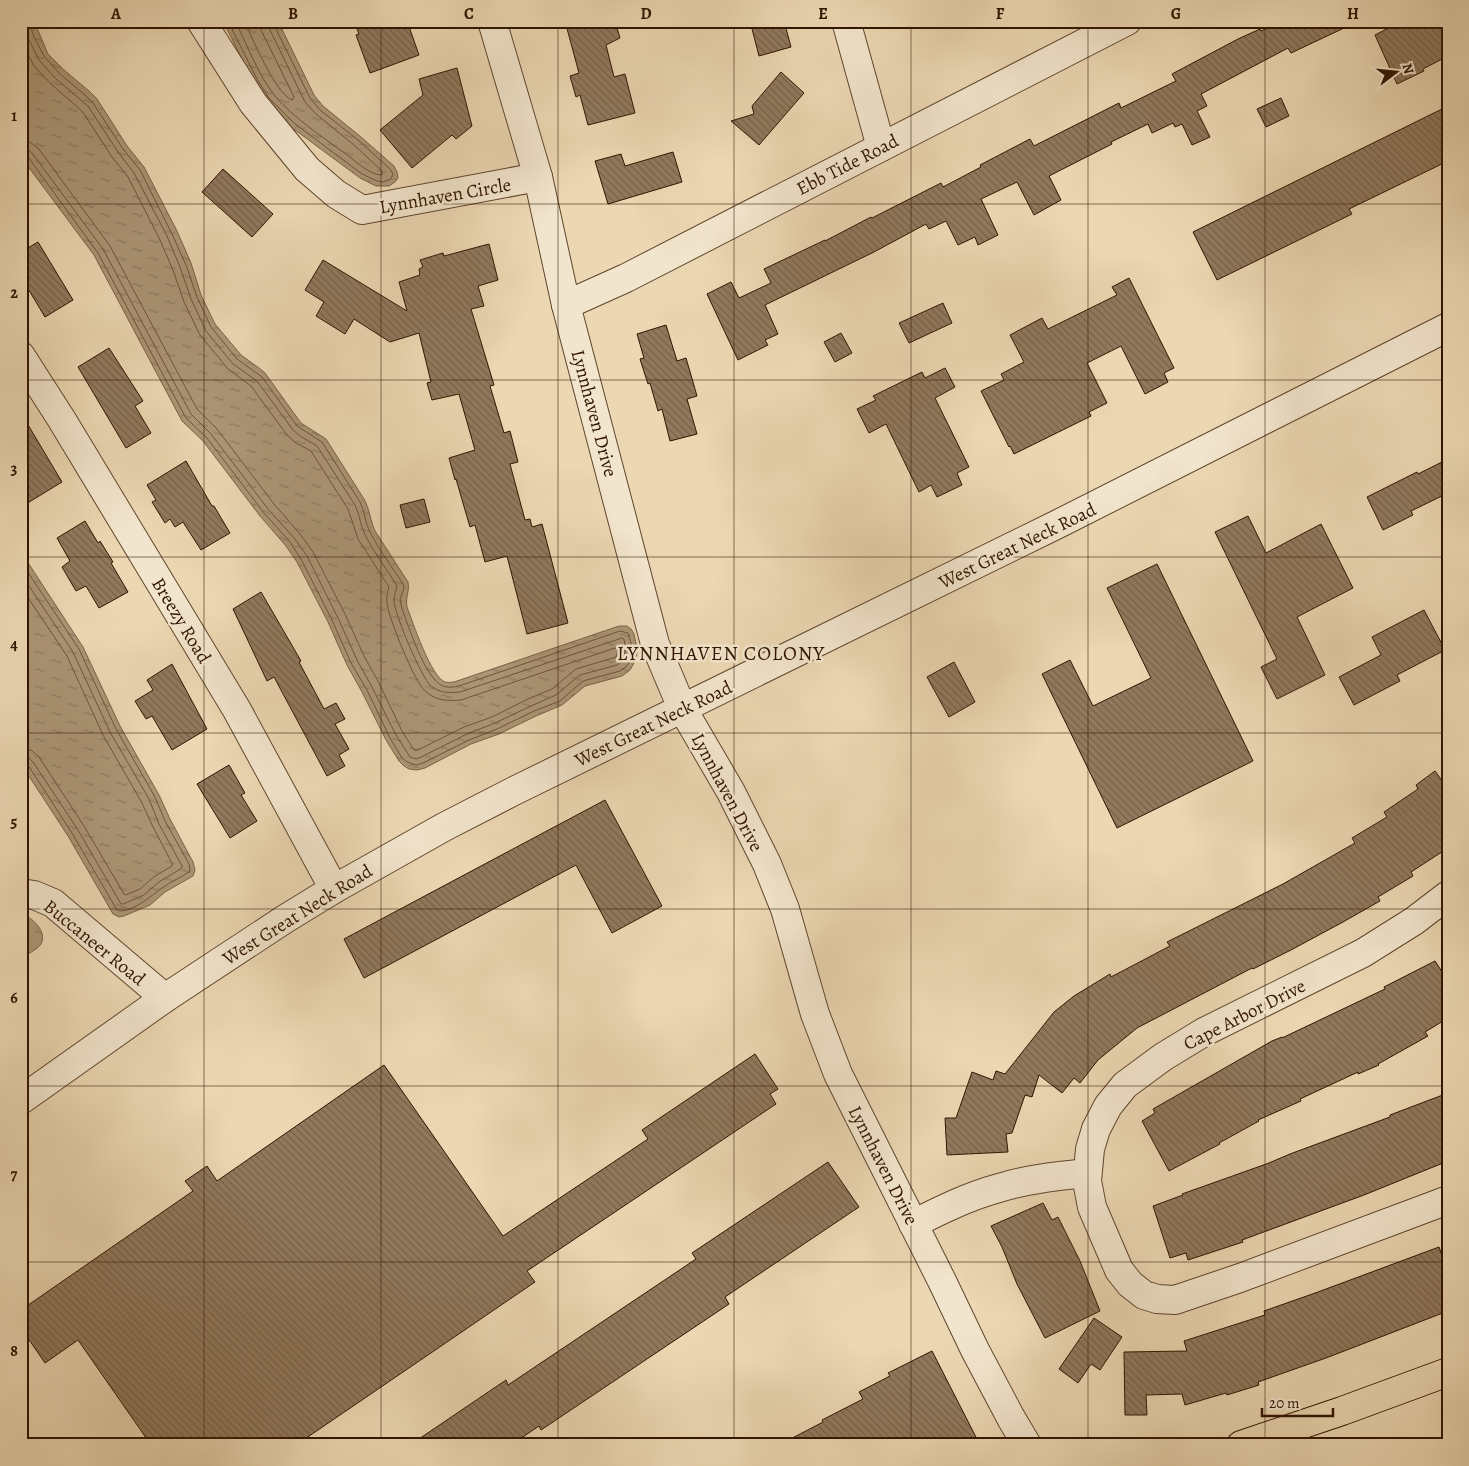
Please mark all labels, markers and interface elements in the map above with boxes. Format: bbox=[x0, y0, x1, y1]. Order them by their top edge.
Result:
text: A bbox=[110, 3, 122, 25]
text: B bbox=[288, 3, 298, 25]
text: C bbox=[464, 3, 474, 25]
text: D bbox=[640, 3, 652, 25]
text: E bbox=[818, 3, 828, 25]
text: F bbox=[996, 3, 1005, 25]
text: G bbox=[1171, 3, 1181, 25]
text: H bbox=[1347, 3, 1359, 25]
north arrow bbox=[1372, 48, 1422, 98]
text: N bbox=[1397, 61, 1419, 76]
text: 1 bbox=[11, 105, 17, 127]
street label: Ebb Tide Road bbox=[792, 128, 904, 202]
street label: Lynnhaven Circle bbox=[377, 172, 513, 220]
text: 2 bbox=[10, 282, 18, 304]
street label: Lynnhaven Drive bbox=[565, 347, 624, 480]
text: 3 bbox=[11, 458, 18, 480]
street label: West Great Neck Road bbox=[934, 496, 1101, 596]
street label: Breezy Road bbox=[145, 573, 217, 669]
text: 4 bbox=[10, 634, 18, 656]
district label: LYNNHAVEN COLONY bbox=[617, 640, 825, 667]
street label: West Great Neck Road bbox=[570, 674, 737, 774]
street label: Lynnhaven Drive bbox=[685, 729, 769, 856]
text: 5 bbox=[11, 811, 18, 833]
street label: West Great Neck Road bbox=[217, 858, 378, 972]
street label: Buccaneer Road bbox=[38, 894, 151, 992]
street label: Cape Arbor Drive bbox=[1179, 973, 1310, 1057]
text: 6 bbox=[10, 987, 18, 1009]
street label: Lynnhaven Drive bbox=[842, 1101, 924, 1230]
text: 7 bbox=[11, 1164, 18, 1186]
text: 8 bbox=[10, 1340, 18, 1362]
scale bar bbox=[1262, 1386, 1333, 1418]
text: 20 m bbox=[1269, 1393, 1300, 1413]

